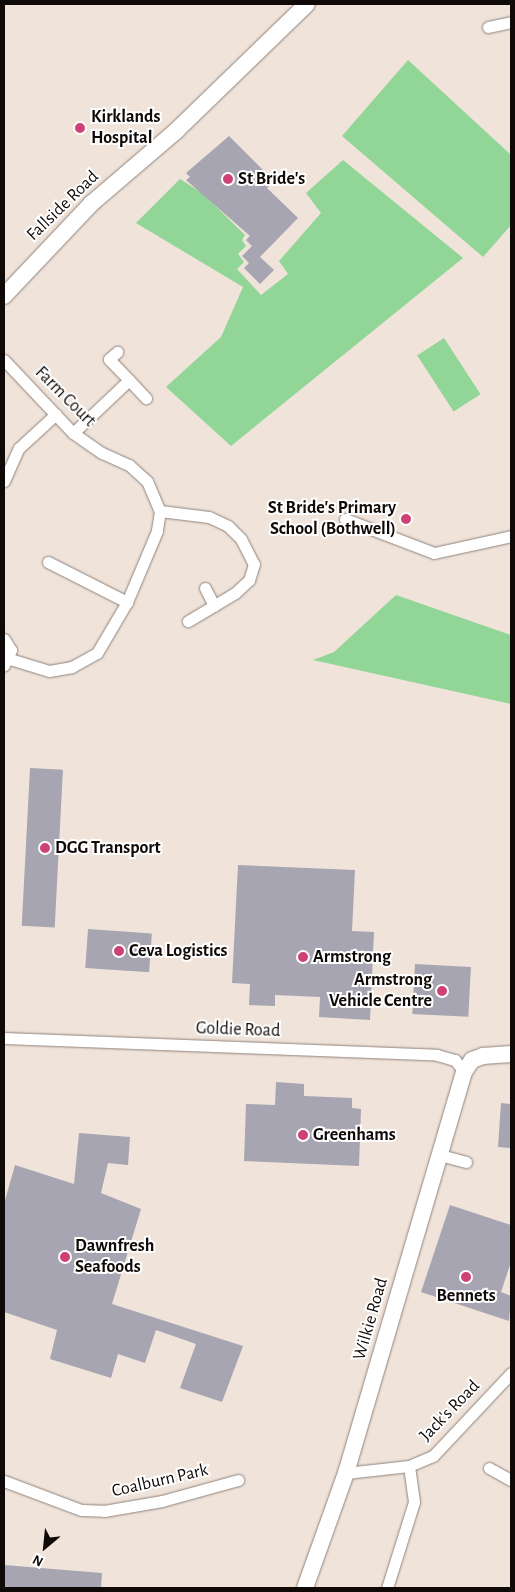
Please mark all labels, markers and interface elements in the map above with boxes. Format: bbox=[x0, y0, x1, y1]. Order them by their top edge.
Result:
place label: Kirklands Hospital bbox=[91, 107, 160, 150]
marker: Kirklands Hospital bbox=[73, 121, 87, 135]
street label: Fallside Road bbox=[22, 166, 104, 246]
place label: St Bride's bbox=[238, 168, 305, 190]
marker: St Bride's bbox=[222, 173, 234, 185]
street label: Farm Court bbox=[30, 362, 100, 432]
place label: St Bride's Primary School (Bothwell) bbox=[268, 498, 396, 540]
marker: St Bride's Primary School (Bothwell) bbox=[400, 513, 412, 525]
place label: DGG Transport bbox=[55, 837, 161, 859]
marker: DGG Transport bbox=[39, 842, 51, 854]
place label: Ceva Logistics bbox=[129, 940, 227, 962]
marker: Ceva Logistics bbox=[113, 945, 125, 957]
place label: Armstrong bbox=[313, 946, 391, 968]
marker: Armstrong bbox=[297, 951, 309, 963]
place label: Armstrong Vehicle Centre bbox=[329, 970, 432, 1012]
marker: Armstrong Vehicle Centre bbox=[436, 985, 448, 997]
street label: Goldie Road bbox=[195, 1018, 281, 1042]
place label: Greenhams bbox=[313, 1124, 396, 1146]
marker: Greenhams bbox=[297, 1129, 309, 1141]
place label: Dawnfresh Seafoods bbox=[75, 1236, 154, 1278]
marker: Dawnfresh Seafoods bbox=[59, 1251, 71, 1263]
marker: Bennets bbox=[460, 1271, 472, 1283]
street label: Wilkie Road bbox=[349, 1275, 393, 1363]
place label: Bennets bbox=[436, 1285, 496, 1307]
street label: Jack's Road bbox=[415, 1376, 485, 1446]
street label: Coalburn Park bbox=[110, 1459, 210, 1503]
north arrow bbox=[20, 1522, 70, 1572]
text: N bbox=[30, 1552, 46, 1569]

